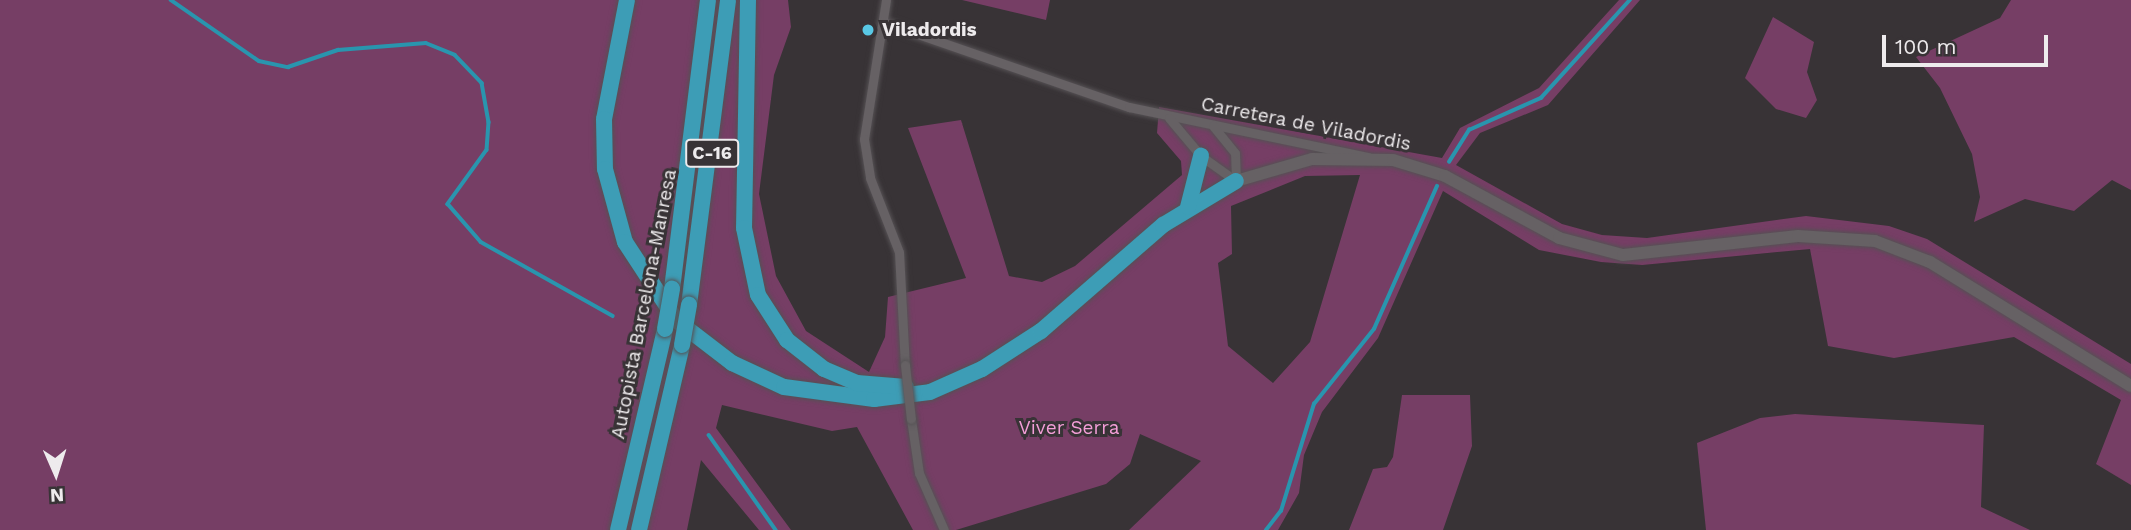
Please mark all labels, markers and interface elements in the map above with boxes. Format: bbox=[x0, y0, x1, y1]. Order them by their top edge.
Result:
place label: Viladordis bbox=[882, 19, 977, 41]
scale bar bbox=[1886, 21, 2052, 65]
marker: Viladordis bbox=[860, 22, 876, 38]
text: 100 m bbox=[1895, 34, 1957, 59]
street label: Carretera de Viladordis bbox=[1199, 92, 1413, 156]
road number: C-16 bbox=[684, 138, 740, 168]
street label: Autopista Barcelona-Manresa bbox=[607, 167, 681, 441]
park label: Viver Serra bbox=[1018, 417, 1120, 439]
north arrow bbox=[21, 439, 91, 509]
text: N bbox=[49, 484, 65, 507]

